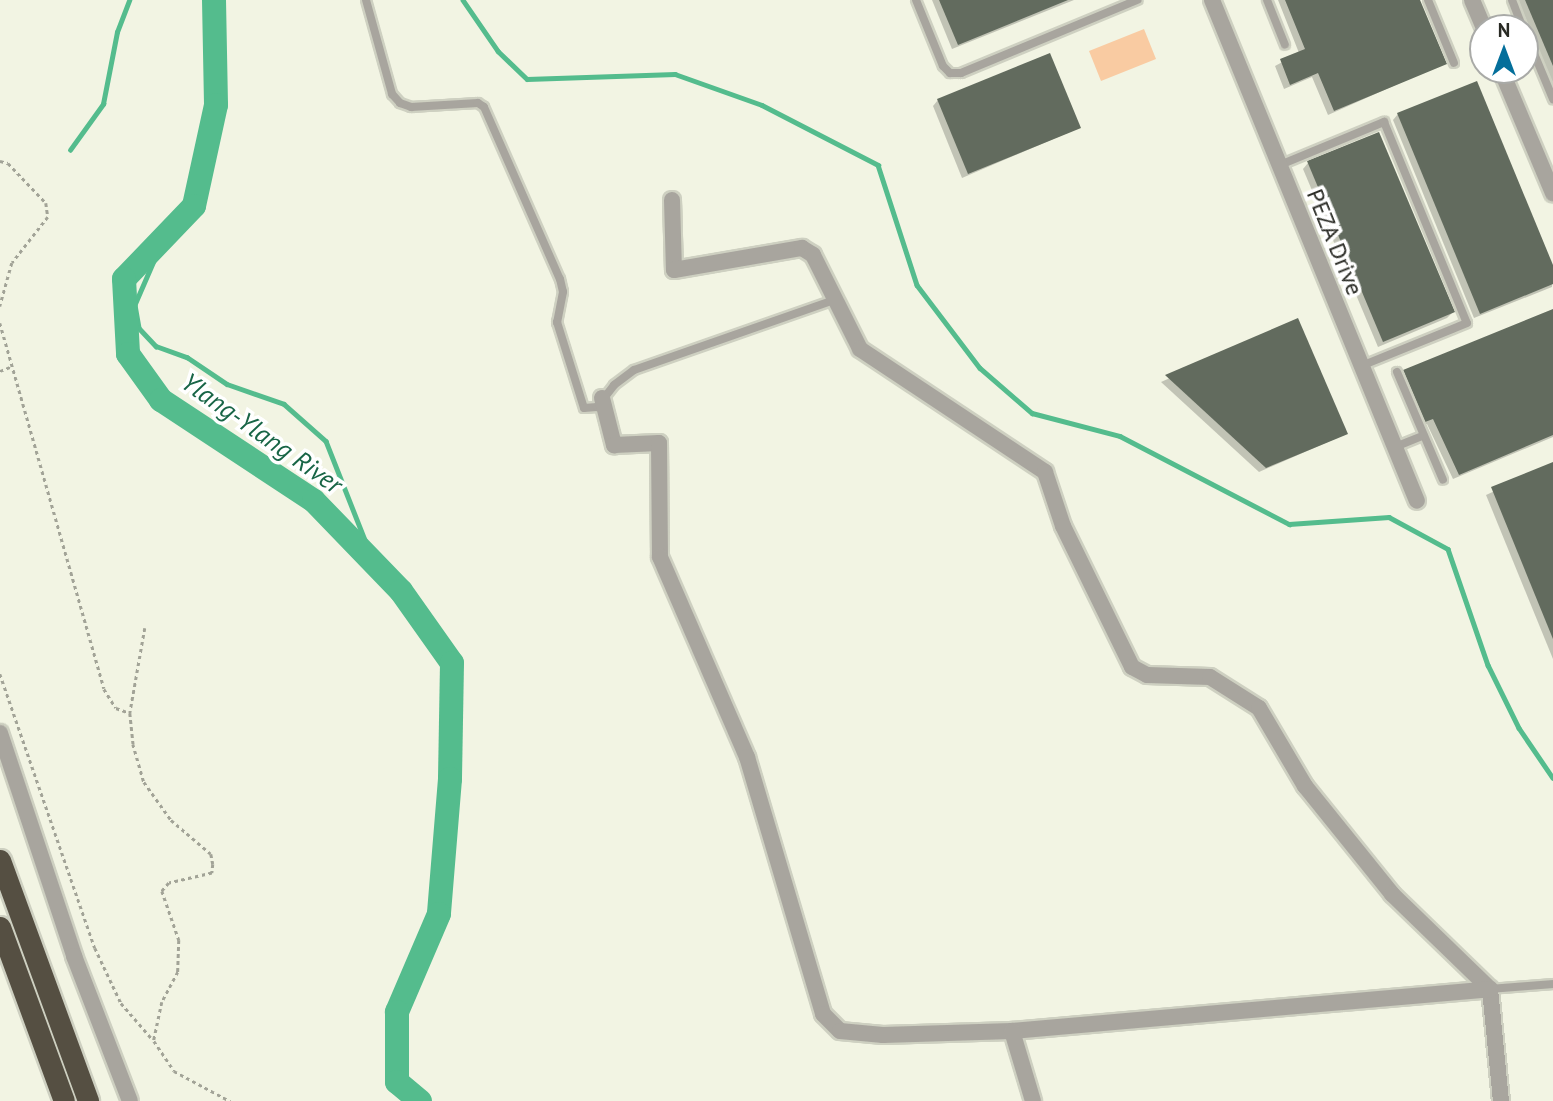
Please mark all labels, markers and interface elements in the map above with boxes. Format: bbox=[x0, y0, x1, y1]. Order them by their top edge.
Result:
north arrow bbox=[1469, 14, 1539, 84]
text: N bbox=[1498, 18, 1510, 42]
street label: PEZA Drive bbox=[1300, 184, 1370, 300]
water label: Ylang-Ylang River bbox=[176, 366, 348, 500]

